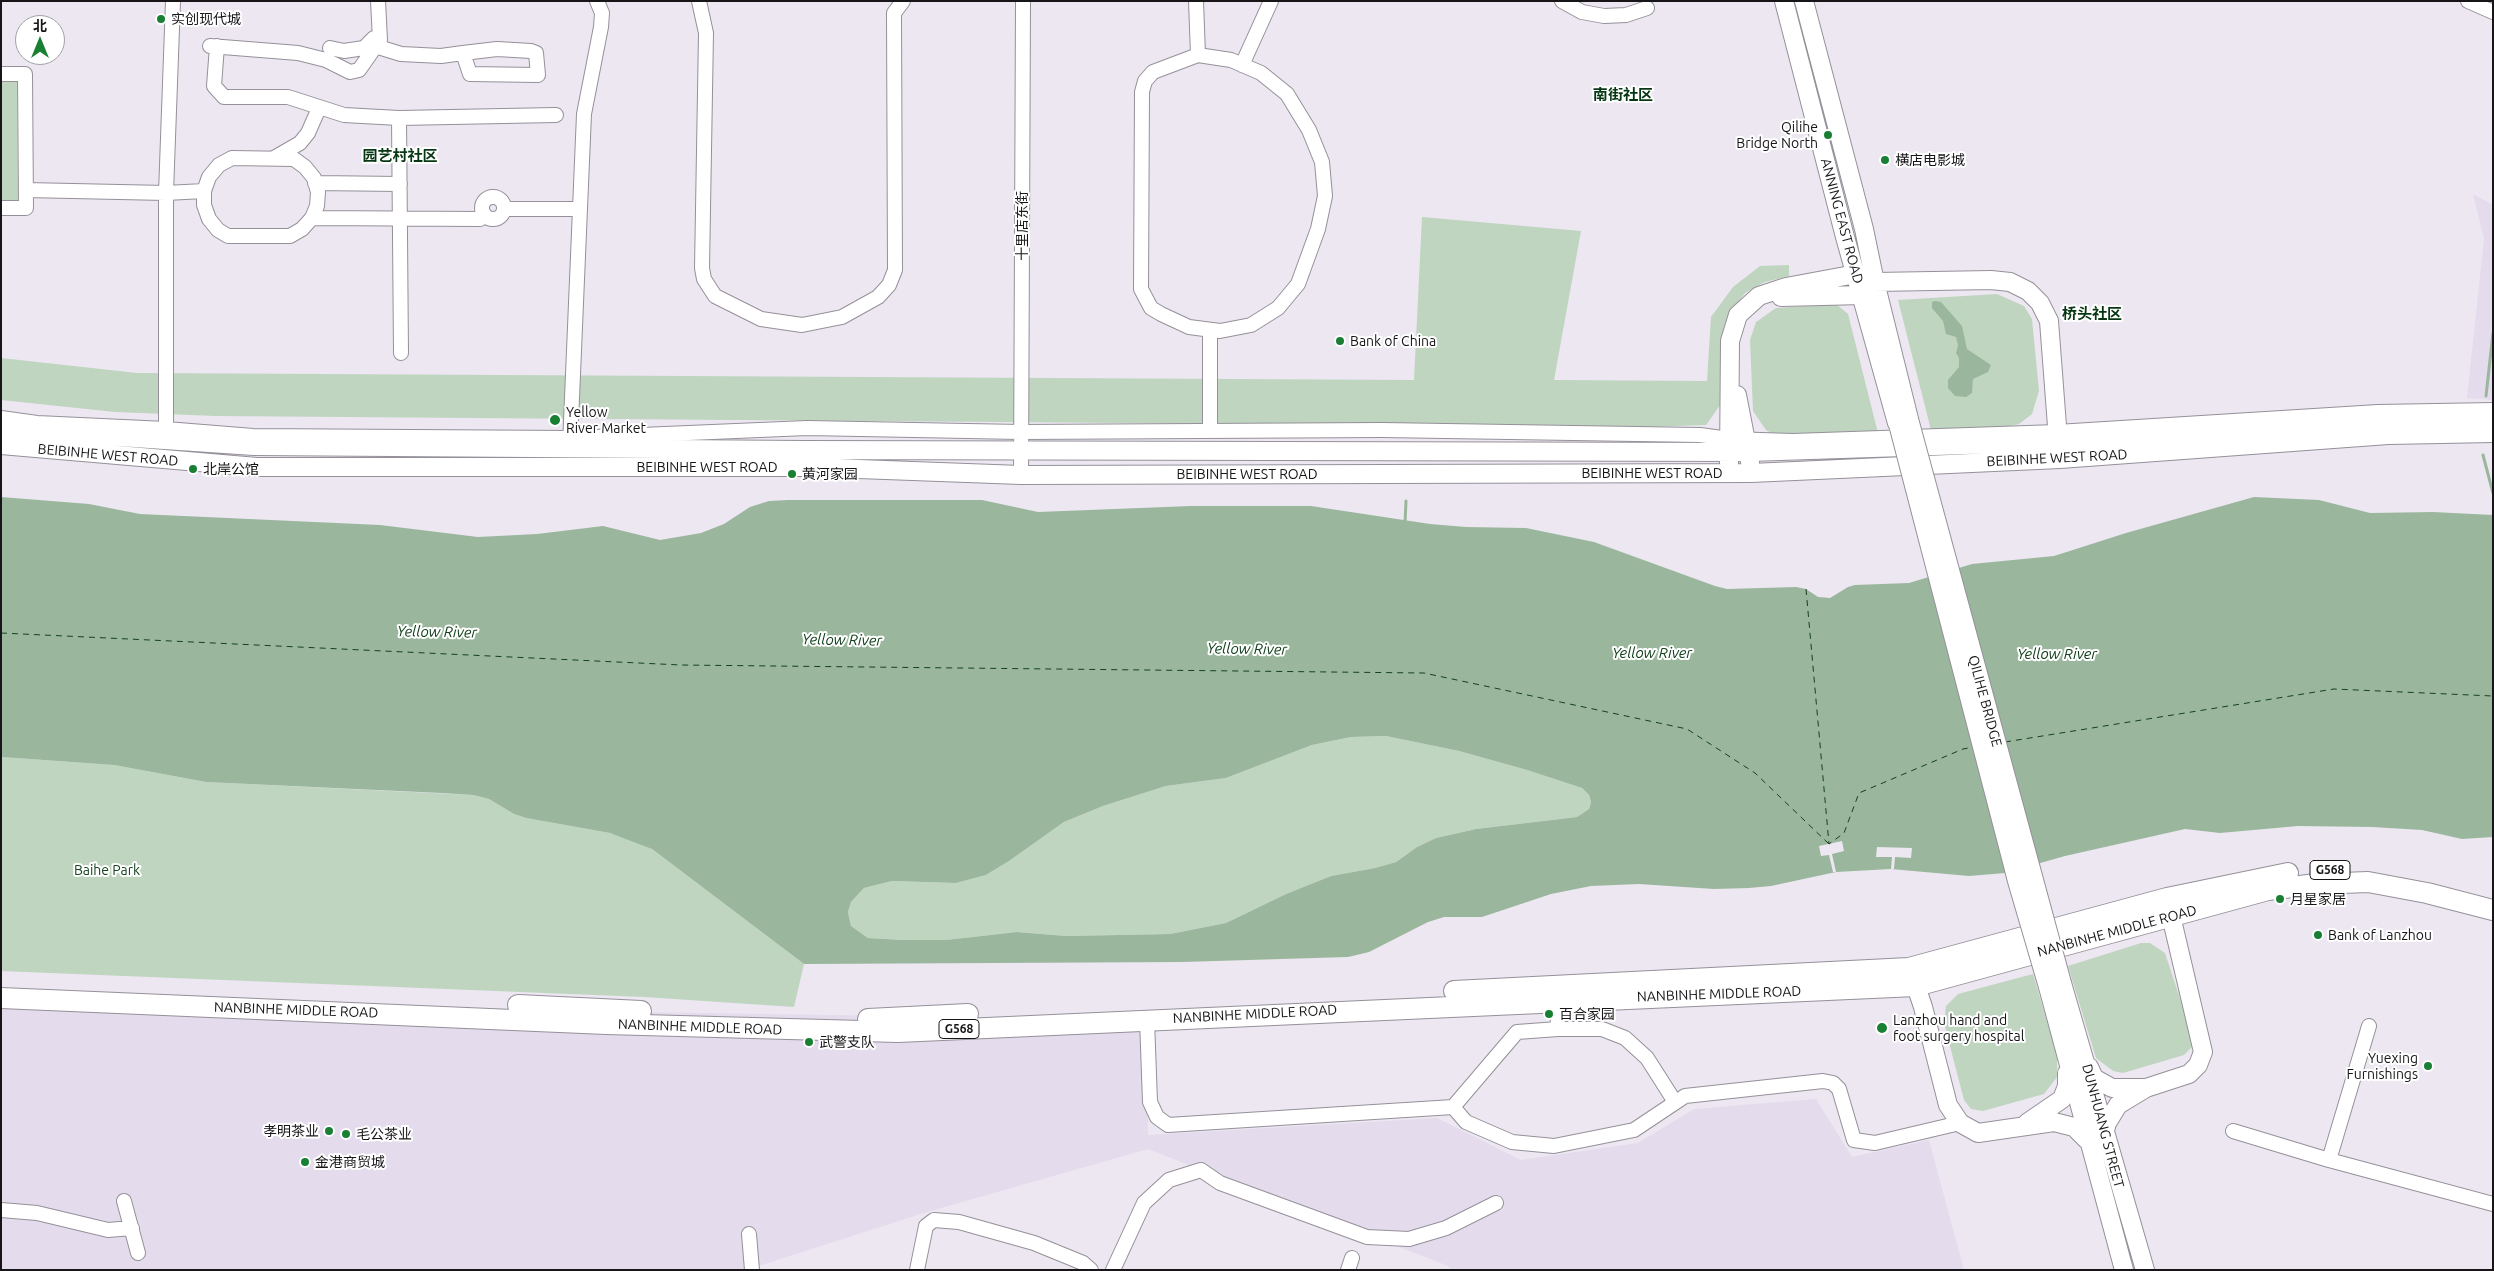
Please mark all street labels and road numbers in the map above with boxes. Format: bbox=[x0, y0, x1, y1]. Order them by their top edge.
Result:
street label: ANNING EAST ROAD bbox=[1817, 156, 1867, 286]
street label: 十里店东街 bbox=[1014, 191, 1030, 261]
street label: BEIBINHE WEST ROAD bbox=[37, 440, 179, 470]
street label: BEIBINHE WEST ROAD bbox=[1986, 446, 2128, 470]
street label: BEIBINHE WEST ROAD bbox=[636, 459, 778, 475]
street label: BEIBINHE WEST ROAD bbox=[1581, 465, 1723, 481]
street label: BEIBINHE WEST ROAD bbox=[1176, 466, 1318, 482]
street label: QILIHE BRIDGE bbox=[1965, 653, 2005, 749]
road number: G568 bbox=[2310, 860, 2350, 880]
street label: NANBINHE MIDDLE ROAD bbox=[2035, 902, 2199, 960]
street label: NANBINHE MIDDLE ROAD bbox=[1637, 983, 1801, 1005]
street label: NANBINHE MIDDLE ROAD bbox=[214, 999, 378, 1021]
street label: NANBINHE MIDDLE ROAD bbox=[1172, 1001, 1338, 1027]
street label: NANBINHE MIDDLE ROAD bbox=[618, 1016, 782, 1038]
road number: G568 bbox=[939, 1020, 979, 1038]
street label: DUNHUANG STREET bbox=[2078, 1062, 2128, 1190]

